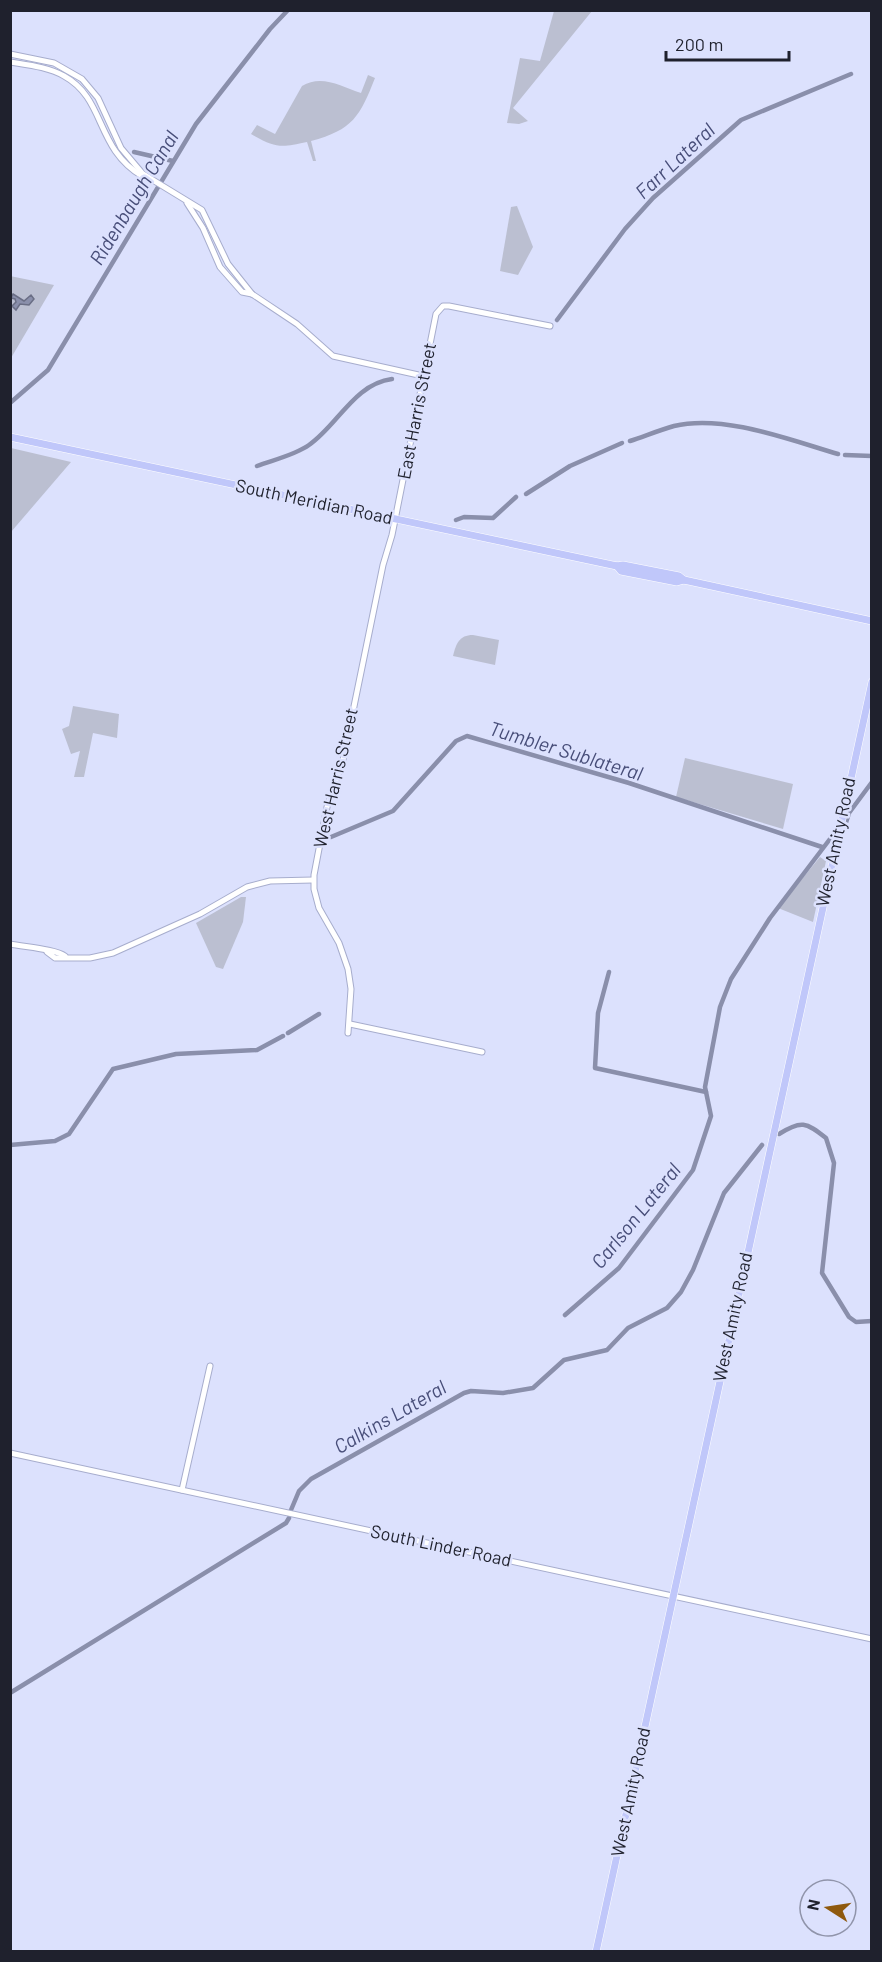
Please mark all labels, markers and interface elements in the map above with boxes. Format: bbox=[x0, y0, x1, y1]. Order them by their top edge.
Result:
scale bar bbox=[666, 24, 789, 62]
text: 200 m bbox=[675, 33, 723, 55]
water label: Farr Lateral bbox=[630, 117, 719, 203]
water label: Ridenbaugh Canal bbox=[84, 126, 183, 269]
street label: East Harris Street bbox=[392, 341, 440, 481]
street label: South Meridian Road bbox=[234, 474, 395, 528]
street label: West Harris Street bbox=[308, 706, 362, 850]
water label: Tumbler Sublateral bbox=[487, 715, 646, 785]
street label: West Amity Road bbox=[811, 775, 859, 909]
water label: Carlson Lateral bbox=[585, 1157, 685, 1273]
street label: West Amity Road bbox=[708, 1250, 756, 1384]
water label: Calkins Lateral bbox=[329, 1374, 450, 1458]
street label: South Linder Road bbox=[369, 1519, 514, 1571]
street label: West Amity Road bbox=[606, 1725, 654, 1859]
north arrow bbox=[798, 1878, 858, 1938]
text: N bbox=[802, 1898, 823, 1912]

